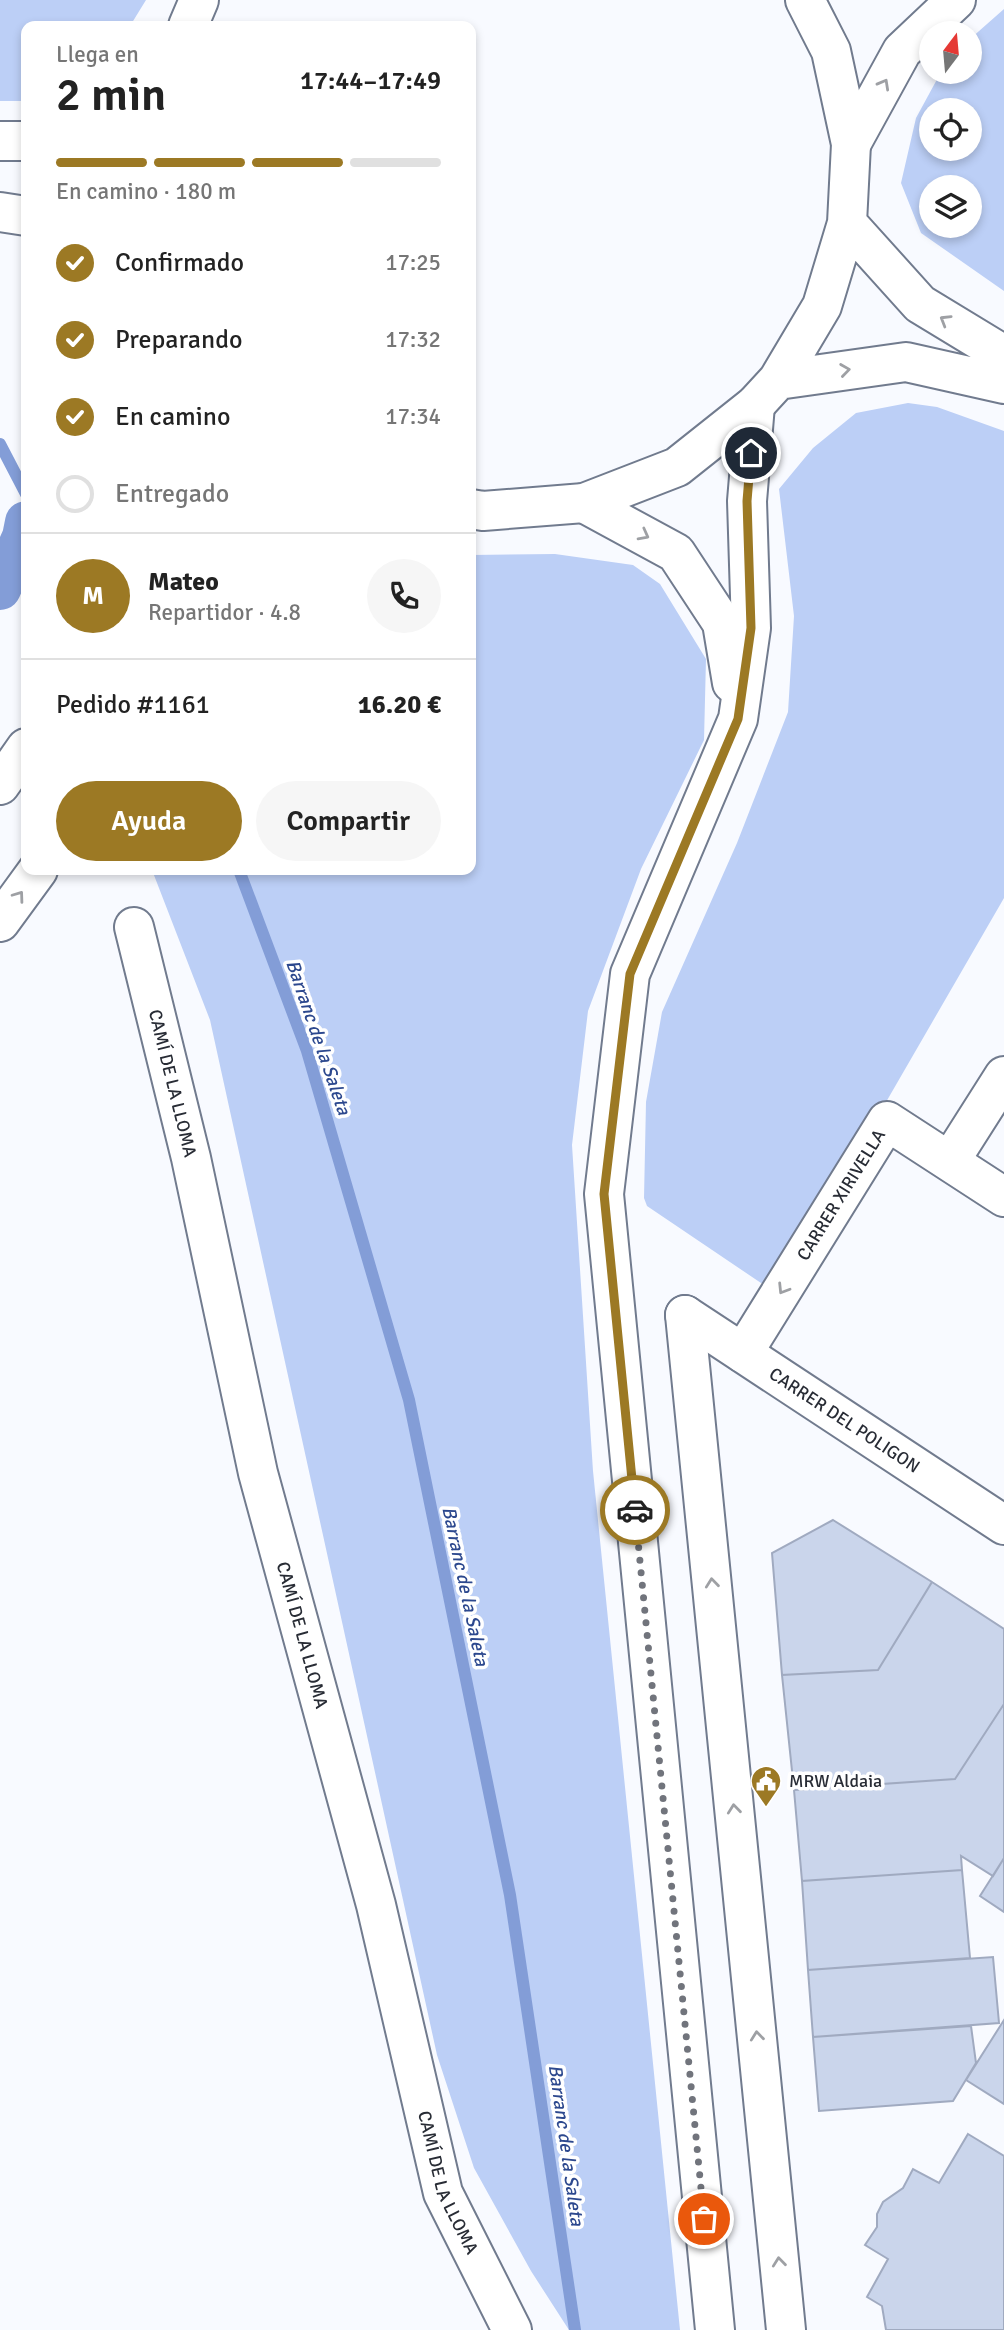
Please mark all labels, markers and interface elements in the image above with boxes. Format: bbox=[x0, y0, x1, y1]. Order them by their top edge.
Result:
north arrow bbox=[919, 21, 982, 84]
map controls bbox=[919, 21, 982, 238]
text: Llega en bbox=[56, 40, 139, 69]
text: 17:44–17:49 bbox=[300, 65, 441, 97]
text: 2 min bbox=[56, 67, 166, 123]
one-way arrow bbox=[875, 79, 889, 91]
button: locate bbox=[919, 98, 982, 161]
button: layers bbox=[919, 175, 982, 238]
text: En camino · 180 m bbox=[56, 177, 236, 206]
icon: check bbox=[56, 244, 94, 282]
text: Confirmado bbox=[115, 247, 244, 279]
text: 17:25 bbox=[385, 248, 441, 277]
one-way arrow bbox=[940, 315, 953, 328]
icon: check bbox=[56, 321, 94, 359]
text: Preparando bbox=[115, 324, 242, 356]
text: 17:32 bbox=[385, 325, 441, 354]
one-way arrow bbox=[839, 363, 851, 378]
icon: check bbox=[56, 398, 94, 436]
text: En camino bbox=[115, 401, 231, 433]
text: 17:34 bbox=[385, 402, 441, 431]
pin bbox=[721, 423, 781, 483]
icon: home bbox=[732, 434, 770, 472]
text: Entregado bbox=[115, 478, 229, 510]
one-way arrow bbox=[637, 527, 649, 541]
button: phone bbox=[367, 559, 441, 633]
text: Mateo bbox=[148, 566, 219, 598]
text: M bbox=[82, 580, 104, 612]
text: Repartidor · 4.8 bbox=[148, 598, 301, 627]
text: Pedido #1161 bbox=[56, 689, 210, 721]
text: 16.20 € bbox=[358, 689, 441, 721]
button: Ayuda bbox=[56, 781, 242, 861]
button: Compartir bbox=[256, 781, 441, 861]
one-way arrow bbox=[11, 891, 23, 904]
water label: Barranc de la Saleta bbox=[280, 957, 356, 1119]
street label: CAMÍ DE LA LLOMA bbox=[144, 1007, 201, 1159]
street label: CARRER XIRIVELLA bbox=[792, 1125, 890, 1265]
one-way arrow bbox=[778, 1282, 791, 1295]
street label: CARRER DEL POLIGON bbox=[765, 1362, 924, 1478]
courier bbox=[600, 1475, 670, 1545]
icon: car bbox=[616, 1491, 654, 1529]
water label: Barranc de la Saleta bbox=[436, 1504, 494, 1670]
street label: CAMÍ DE LA LLOMA bbox=[272, 1559, 333, 1711]
one-way arrow bbox=[705, 1577, 720, 1588]
public building icon: MRW Aldaia bbox=[749, 1764, 783, 1808]
place label: MRW Aldaia bbox=[789, 1770, 882, 1792]
one-way arrow bbox=[727, 1803, 742, 1815]
one-way arrow bbox=[750, 2030, 765, 2041]
water label: Barranc de la Saleta bbox=[543, 2063, 589, 2229]
street label: CAMÍ DE LA LLOMA bbox=[413, 2109, 483, 2258]
pin bbox=[674, 2189, 734, 2249]
icon: bag bbox=[685, 2200, 723, 2238]
one-way arrow bbox=[772, 2256, 787, 2267]

